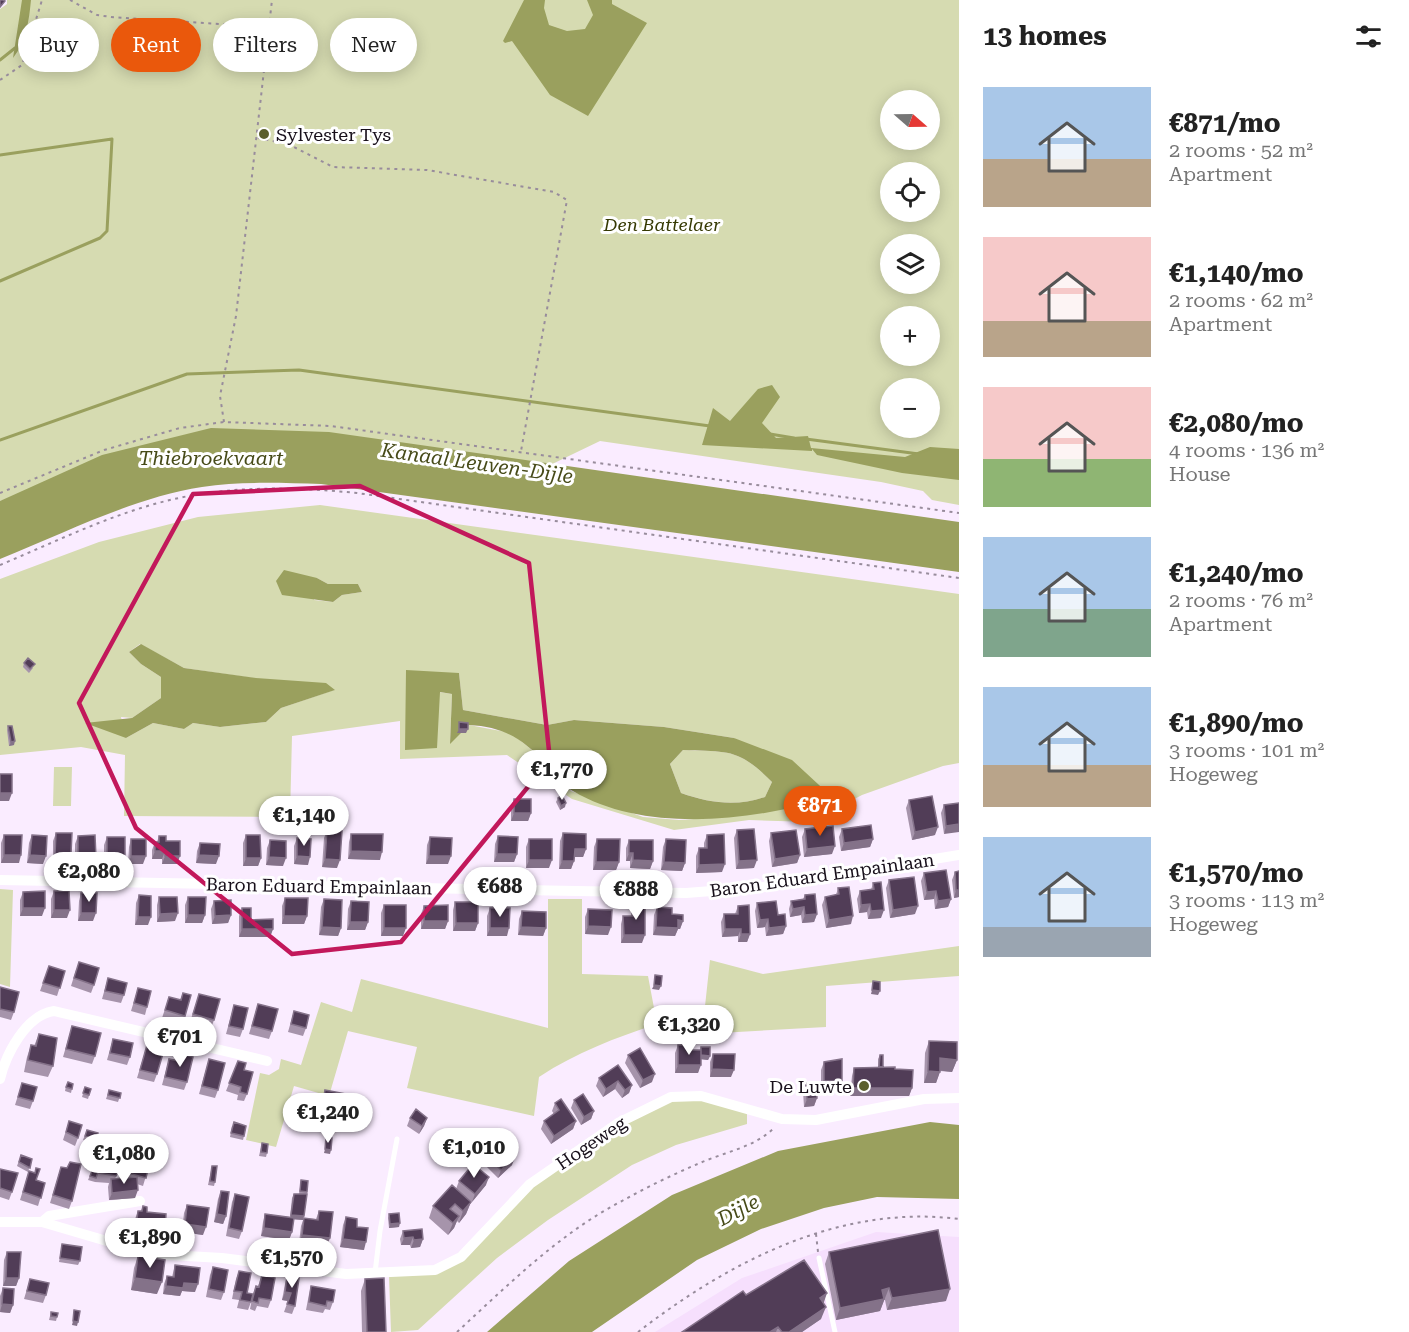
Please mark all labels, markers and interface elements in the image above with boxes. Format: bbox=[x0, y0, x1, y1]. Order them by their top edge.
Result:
chip: Buy bbox=[18, 18, 99, 72]
chip: Rent bbox=[111, 18, 201, 72]
chip: Filters bbox=[213, 18, 318, 72]
chip: New bbox=[330, 18, 417, 72]
icon: filters bbox=[1352, 20, 1385, 53]
text: 13 homes bbox=[983, 21, 1107, 51]
north arrow bbox=[880, 90, 940, 150]
map controls bbox=[880, 90, 940, 438]
text: €871/mo bbox=[1169, 108, 1281, 138]
icon: home bbox=[1031, 111, 1103, 183]
place label: Sylvester Tys bbox=[276, 124, 391, 145]
marker: Sylvester Tys bbox=[257, 127, 271, 141]
text: 2 rooms · 52 m² bbox=[1169, 138, 1313, 162]
button: locate bbox=[880, 162, 940, 222]
text: Apartment bbox=[1169, 162, 1272, 186]
park label: Den Battelaer bbox=[603, 214, 721, 235]
button: layers bbox=[880, 234, 940, 294]
text: €1,140/mo bbox=[1169, 258, 1304, 288]
icon: home bbox=[1031, 261, 1103, 333]
text: 2 rooms · 62 m² bbox=[1169, 288, 1313, 312]
button: + bbox=[880, 306, 940, 366]
text: Apartment bbox=[1169, 312, 1272, 336]
button: − bbox=[880, 378, 940, 438]
text: €2,080/mo bbox=[1169, 408, 1304, 438]
icon: home bbox=[1031, 411, 1103, 483]
water label: Kanaal Leuven-Dijle bbox=[379, 438, 574, 488]
text: 4 rooms · 136 m² bbox=[1169, 438, 1324, 462]
water label: Thiebroekvaart bbox=[138, 446, 284, 470]
text: House bbox=[1169, 462, 1231, 486]
text: €1,240/mo bbox=[1169, 558, 1304, 588]
icon: home bbox=[1031, 561, 1103, 633]
text: 2 rooms · 76 m² bbox=[1169, 588, 1313, 612]
text: Apartment bbox=[1169, 612, 1272, 636]
text: €1,890/mo bbox=[1169, 708, 1304, 738]
icon: home bbox=[1031, 711, 1103, 783]
text: 3 rooms · 101 m² bbox=[1169, 738, 1324, 762]
pin: €1,770 bbox=[513, 750, 611, 801]
text: €1,770 bbox=[531, 757, 593, 781]
text: Hogeweg bbox=[1169, 762, 1258, 786]
pin: €871 bbox=[784, 786, 856, 837]
text: €871 bbox=[798, 793, 842, 817]
pin: €1,140 bbox=[255, 796, 353, 847]
text: €1,140 bbox=[273, 803, 335, 827]
street label: Baron Eduard Empainlaan bbox=[708, 849, 936, 901]
pin: €2,080 bbox=[40, 852, 138, 903]
text: €1,570/mo bbox=[1169, 858, 1304, 888]
text: €2,080 bbox=[58, 859, 120, 883]
icon: home bbox=[1031, 861, 1103, 933]
pin: €688 bbox=[464, 867, 536, 918]
pin: €888 bbox=[600, 870, 672, 921]
street label: Baron Eduard Empainlaan bbox=[206, 874, 433, 898]
text: €688 bbox=[478, 874, 522, 898]
text: €888 bbox=[614, 877, 658, 901]
text: 3 rooms · 113 m² bbox=[1169, 888, 1324, 912]
text: Hogeweg bbox=[1169, 912, 1258, 936]
pin: €1,320 bbox=[640, 1005, 738, 1056]
text: €1,320 bbox=[658, 1012, 720, 1036]
pin: €701 bbox=[144, 1017, 216, 1068]
text: €701 bbox=[158, 1024, 202, 1048]
place label: De Luwte bbox=[769, 1076, 852, 1097]
marker: De Luwte bbox=[857, 1079, 871, 1093]
pin: €1,240 bbox=[279, 1093, 377, 1144]
text: €1,240 bbox=[297, 1100, 359, 1124]
street label: Hogeweg bbox=[552, 1112, 631, 1174]
pin: €1,010 bbox=[425, 1128, 523, 1179]
pin: €1,080 bbox=[75, 1134, 173, 1185]
text: €1,010 bbox=[443, 1135, 505, 1159]
text: €1,080 bbox=[93, 1141, 155, 1165]
water label: Dijle bbox=[712, 1189, 763, 1231]
pin: €1,890 bbox=[101, 1218, 199, 1269]
text: €1,890 bbox=[119, 1225, 181, 1249]
pin: €1,570 bbox=[243, 1238, 341, 1289]
text: €1,570 bbox=[261, 1245, 323, 1269]

